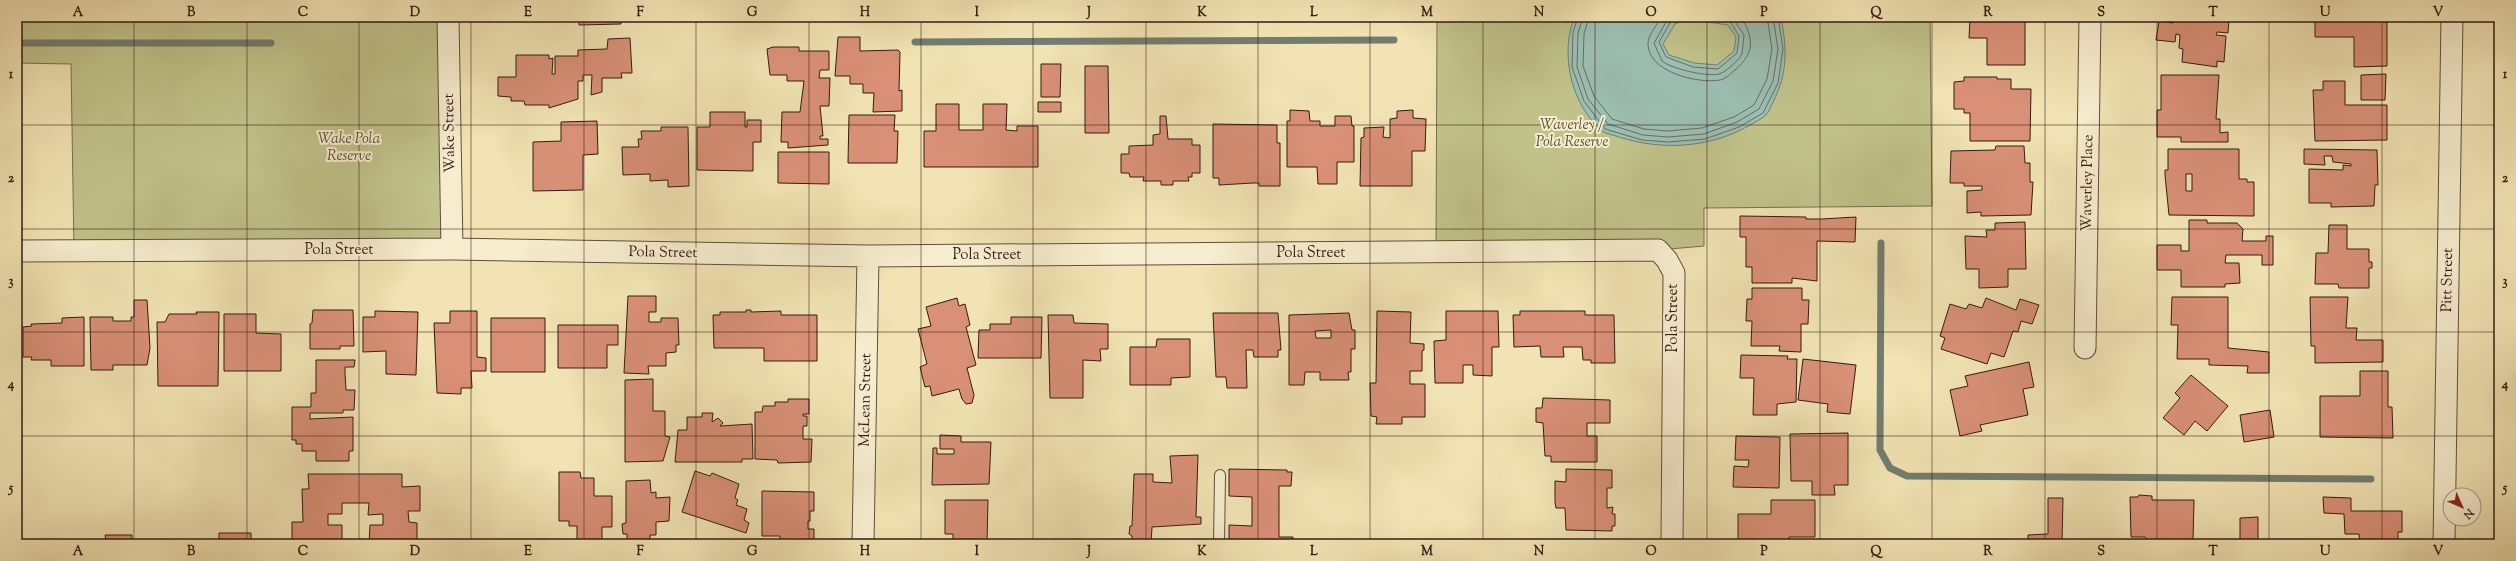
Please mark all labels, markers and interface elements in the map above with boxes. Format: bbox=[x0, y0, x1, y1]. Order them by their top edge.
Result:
text: A bbox=[73, 4, 84, 22]
text: B bbox=[187, 4, 196, 22]
text: C bbox=[298, 4, 308, 22]
text: D bbox=[410, 4, 420, 22]
text: E bbox=[524, 4, 532, 22]
text: F bbox=[636, 4, 644, 22]
text: G bbox=[747, 4, 758, 22]
text: H bbox=[860, 4, 871, 22]
text: I bbox=[975, 4, 980, 22]
text: J bbox=[1086, 4, 1091, 22]
text: K bbox=[1197, 4, 1207, 22]
text: L bbox=[1310, 4, 1318, 22]
text: M bbox=[1421, 4, 1433, 22]
text: N bbox=[1534, 4, 1545, 22]
text: O bbox=[1645, 4, 1657, 22]
text: P bbox=[1760, 4, 1768, 22]
text: Q bbox=[1871, 4, 1884, 22]
text: R bbox=[1983, 4, 1993, 22]
text: S bbox=[2097, 4, 2105, 22]
text: T bbox=[2208, 4, 2218, 22]
text: U bbox=[2320, 4, 2331, 22]
text: V bbox=[2433, 4, 2444, 22]
text: 1 bbox=[9, 66, 14, 84]
text: 1 bbox=[2503, 66, 2508, 84]
street label: Wake Street bbox=[439, 93, 461, 173]
park label: Waverley / Pola Reserve bbox=[1536, 115, 1608, 153]
park label: Wake Pola Reserve bbox=[318, 129, 380, 167]
street label: Waverley Place bbox=[2077, 134, 2099, 232]
text: 2 bbox=[8, 170, 15, 188]
text: 2 bbox=[2502, 170, 2509, 188]
street label: Pola Street bbox=[305, 240, 373, 261]
street label: Pola Street bbox=[628, 242, 698, 264]
street label: Pola Street bbox=[1277, 243, 1345, 264]
street label: Pola Street bbox=[953, 245, 1021, 266]
street label: Pitt Street bbox=[2437, 248, 2459, 312]
text: 3 bbox=[8, 273, 14, 291]
text: 3 bbox=[2502, 273, 2508, 291]
street label: Pola Street bbox=[1663, 284, 1684, 352]
street label: McLean Street bbox=[855, 353, 877, 447]
text: 4 bbox=[7, 376, 15, 394]
text: 4 bbox=[2501, 376, 2509, 394]
text: 5 bbox=[8, 480, 14, 498]
text: 5 bbox=[2502, 480, 2508, 498]
north arrow bbox=[2442, 487, 2482, 527]
text: N bbox=[2459, 504, 2478, 522]
text: A bbox=[73, 543, 84, 561]
text: B bbox=[187, 543, 196, 561]
text: C bbox=[298, 543, 308, 561]
text: D bbox=[410, 543, 420, 561]
text: E bbox=[524, 543, 532, 561]
text: F bbox=[636, 543, 644, 561]
text: G bbox=[747, 543, 758, 561]
text: H bbox=[860, 543, 871, 561]
text: I bbox=[975, 543, 980, 561]
text: J bbox=[1086, 543, 1091, 561]
text: K bbox=[1197, 543, 1207, 561]
text: L bbox=[1310, 543, 1318, 561]
text: M bbox=[1421, 543, 1433, 561]
text: N bbox=[1534, 543, 1545, 561]
text: O bbox=[1645, 543, 1657, 561]
text: P bbox=[1760, 543, 1768, 561]
text: Q bbox=[1871, 543, 1884, 561]
text: R bbox=[1983, 543, 1993, 561]
text: S bbox=[2097, 543, 2105, 561]
text: T bbox=[2208, 543, 2218, 561]
text: U bbox=[2320, 543, 2331, 561]
text: V bbox=[2433, 543, 2444, 561]

